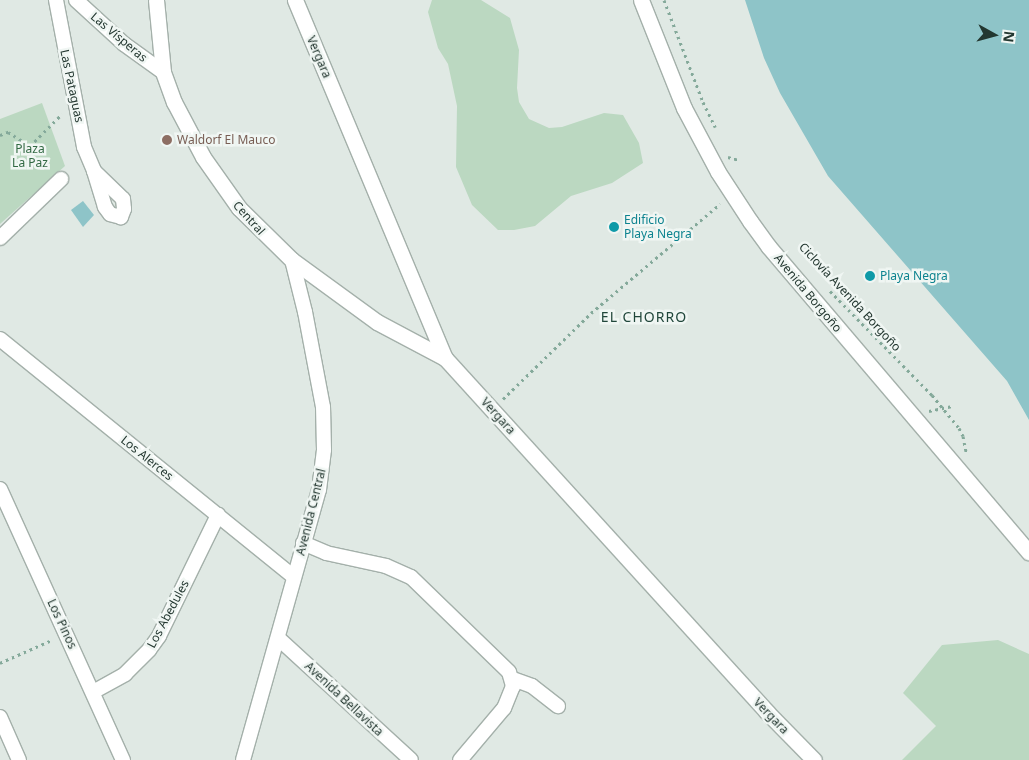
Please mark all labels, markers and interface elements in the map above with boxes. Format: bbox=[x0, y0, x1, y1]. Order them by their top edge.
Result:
street label: Las Vísperas bbox=[88, 9, 150, 65]
north arrow bbox=[969, 10, 1019, 60]
text: N bbox=[999, 30, 1020, 44]
street label: Vergara bbox=[304, 34, 334, 80]
street label: Las Pataguas bbox=[57, 48, 87, 124]
place label: Waldorf El Mauco bbox=[177, 133, 276, 147]
marker: Waldorf El Mauco bbox=[161, 134, 173, 146]
park label: Plaza La Paz bbox=[12, 142, 48, 170]
street label: Central bbox=[230, 198, 268, 238]
place label: Edificio Playa Negra bbox=[624, 213, 692, 241]
marker: Edificio Playa Negra bbox=[608, 221, 620, 233]
street label: Ciclovía Avenida Borgoño bbox=[796, 240, 904, 354]
street label: Avenida Borgoño bbox=[771, 251, 845, 335]
place label: Playa Negra bbox=[880, 269, 948, 283]
marker: Playa Negra bbox=[864, 270, 876, 282]
district label: EL CHORRO bbox=[600, 309, 688, 325]
street label: Vergara bbox=[478, 395, 518, 437]
street label: Los Alerces bbox=[118, 433, 176, 483]
street label: Avenida Central bbox=[293, 467, 329, 557]
street label: Los Abedules bbox=[144, 578, 192, 650]
street label: Los Pinos bbox=[44, 597, 80, 651]
street label: Avenida Bellavista bbox=[302, 659, 386, 739]
street label: Vergara bbox=[750, 695, 792, 737]

